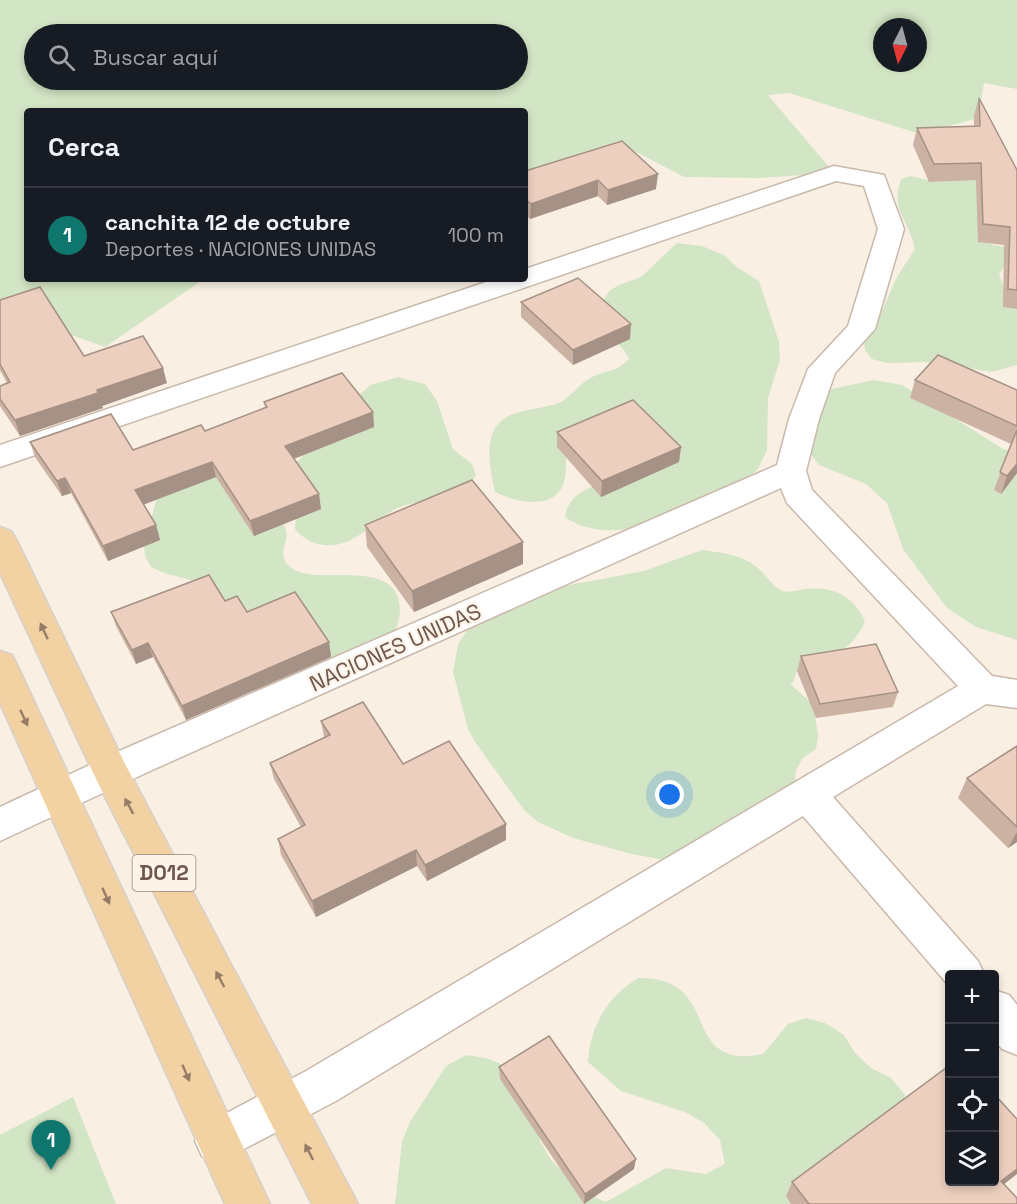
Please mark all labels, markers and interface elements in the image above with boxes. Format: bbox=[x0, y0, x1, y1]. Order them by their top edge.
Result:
north arrow bbox=[873, 18, 927, 72]
search box bbox=[24, 24, 528, 90]
icon: search bbox=[45, 41, 78, 74]
text: Buscar aquí bbox=[93, 43, 218, 71]
text: Cerca bbox=[48, 130, 120, 164]
text: canchita 12 de octubre bbox=[105, 208, 350, 236]
text: 1 bbox=[63, 222, 72, 248]
text: 100 m bbox=[448, 222, 504, 248]
text: Deportes · NACIONES UNIDAS bbox=[105, 236, 376, 262]
street label: NACIONES UNIDAS bbox=[305, 597, 485, 697]
one-way arrow bbox=[39, 622, 48, 639]
one-way arrow bbox=[20, 710, 29, 727]
your location bbox=[655, 780, 684, 809]
one-way arrow bbox=[124, 797, 134, 814]
road number: D012 bbox=[132, 855, 195, 891]
one-way arrow bbox=[101, 887, 110, 904]
one-way arrow bbox=[215, 970, 224, 987]
map controls bbox=[945, 970, 999, 1186]
button: + bbox=[945, 970, 999, 1024]
button: − bbox=[945, 1024, 999, 1078]
one-way arrow bbox=[182, 1065, 191, 1082]
button: locate bbox=[945, 1078, 999, 1132]
pin: 1 bbox=[32, 1120, 70, 1170]
button: layers bbox=[945, 1132, 999, 1186]
one-way arrow bbox=[305, 1143, 314, 1160]

